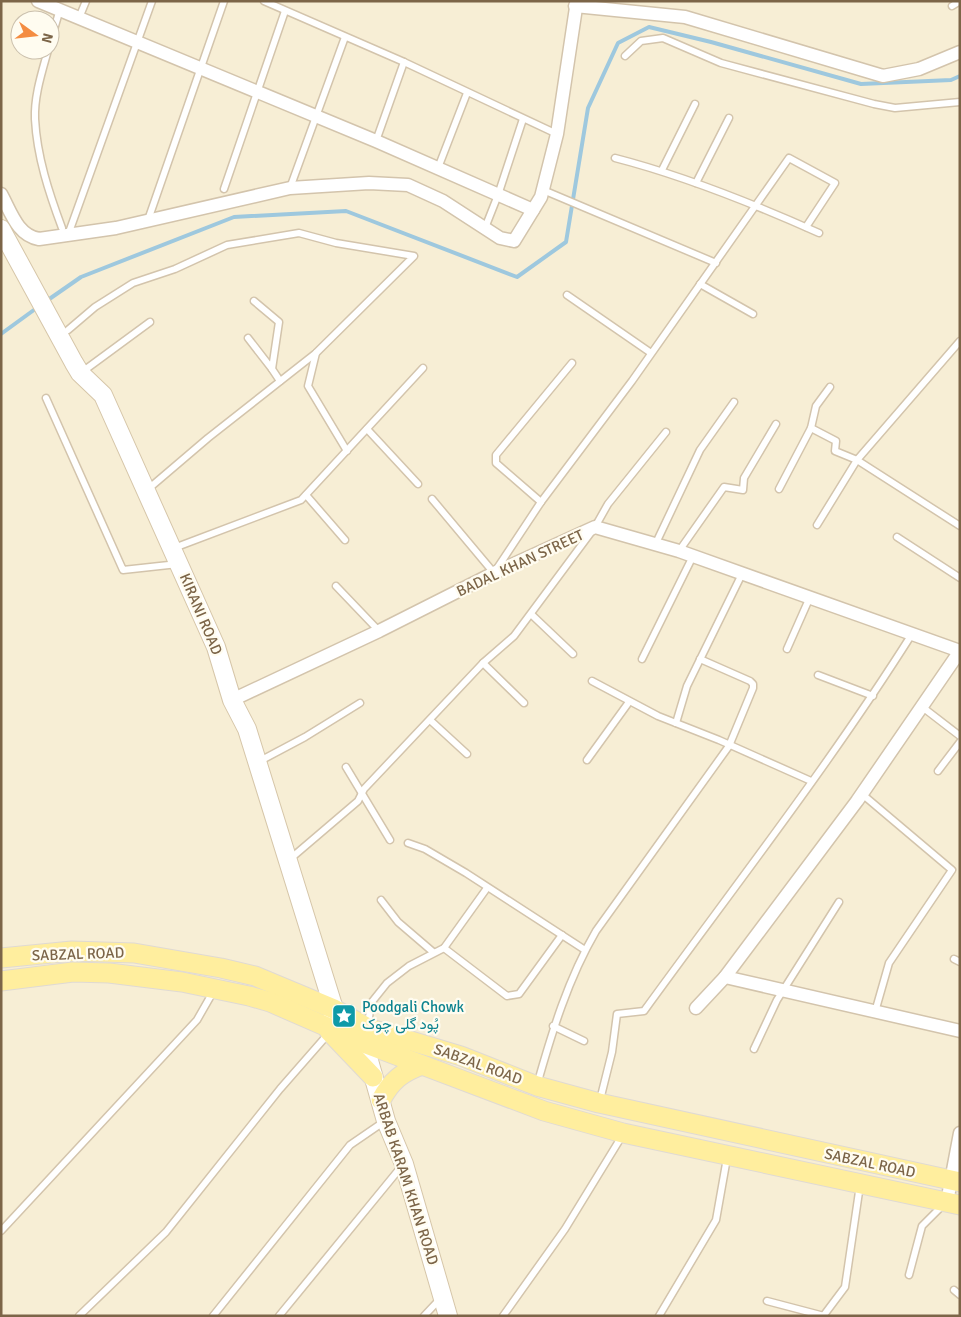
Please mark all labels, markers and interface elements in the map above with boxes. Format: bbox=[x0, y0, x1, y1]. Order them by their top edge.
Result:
north arrow bbox=[10, 10, 60, 60]
text: N bbox=[38, 31, 57, 45]
street label: BADAL KHAN STREET bbox=[454, 525, 587, 600]
street label: KIRANI ROAD bbox=[176, 571, 226, 657]
street label: SABZAL ROAD bbox=[31, 943, 125, 965]
place label: Poodgali Chowk پُود گلی چوک bbox=[362, 998, 465, 1034]
place icon: Poodgali Chowk پُود گلی چوک bbox=[331, 1003, 357, 1029]
street label: SABZAL ROAD bbox=[431, 1040, 525, 1088]
street label: ARBAB KARAM KHAN ROAD bbox=[370, 1091, 442, 1267]
street label: SABZAL ROAD bbox=[823, 1145, 917, 1181]

